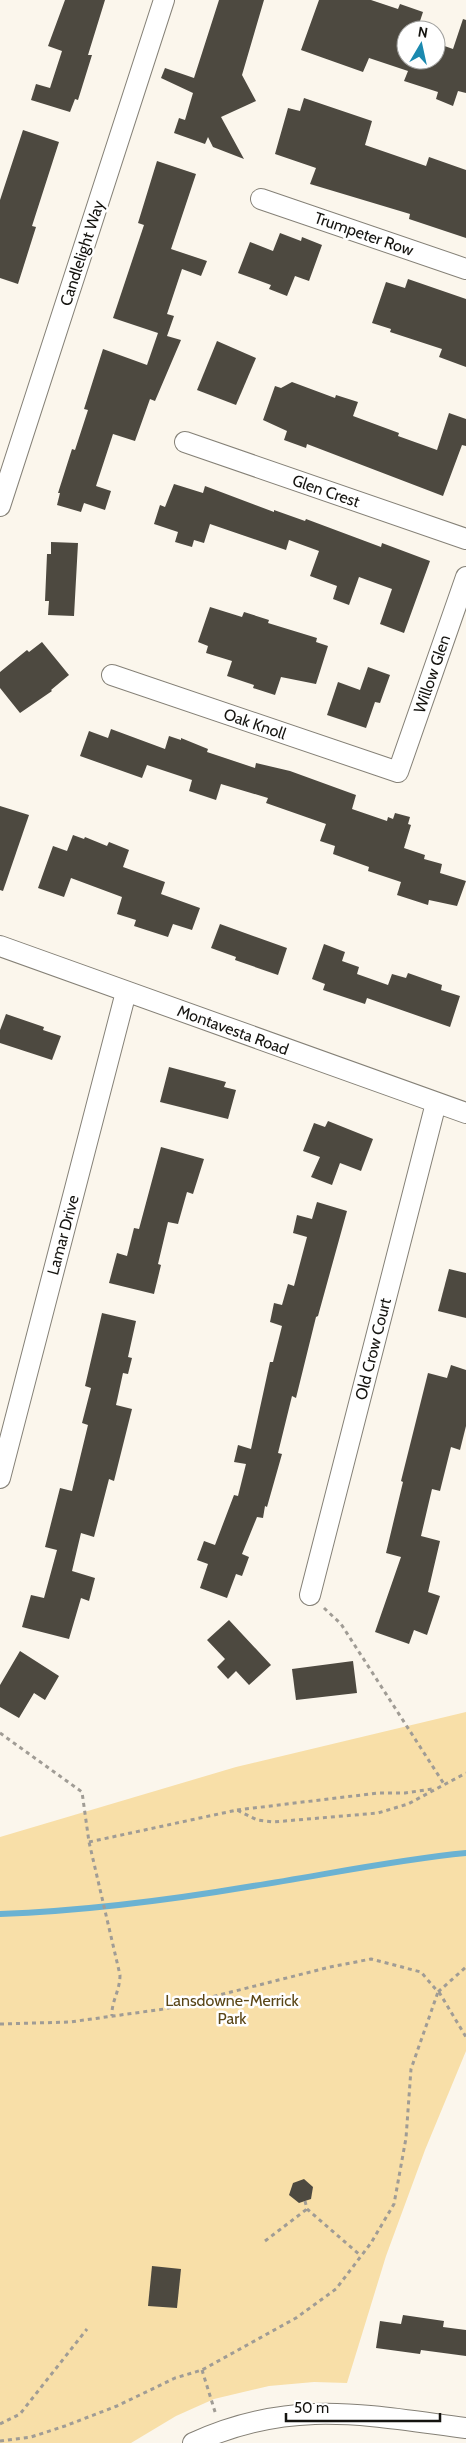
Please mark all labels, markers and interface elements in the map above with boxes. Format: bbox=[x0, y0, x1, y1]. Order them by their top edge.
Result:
north arrow bbox=[396, 20, 446, 70]
text: N bbox=[417, 22, 429, 42]
street label: Candlelight Way bbox=[56, 198, 108, 308]
street label: Trumpeter Row bbox=[312, 208, 416, 260]
street label: Glen Crest bbox=[290, 471, 363, 512]
street label: Willow Glen bbox=[410, 632, 454, 716]
street label: Oak Knoll bbox=[221, 704, 289, 744]
street label: Montavesta Road bbox=[175, 1001, 291, 1059]
street label: Lamar Drive bbox=[43, 1193, 83, 1277]
street label: Old Crow Court bbox=[351, 1296, 395, 1402]
park label: Lansdowne-Merrick Park bbox=[165, 1991, 299, 2028]
scale bar bbox=[286, 2390, 440, 2422]
text: 50 m bbox=[294, 2399, 329, 2417]

